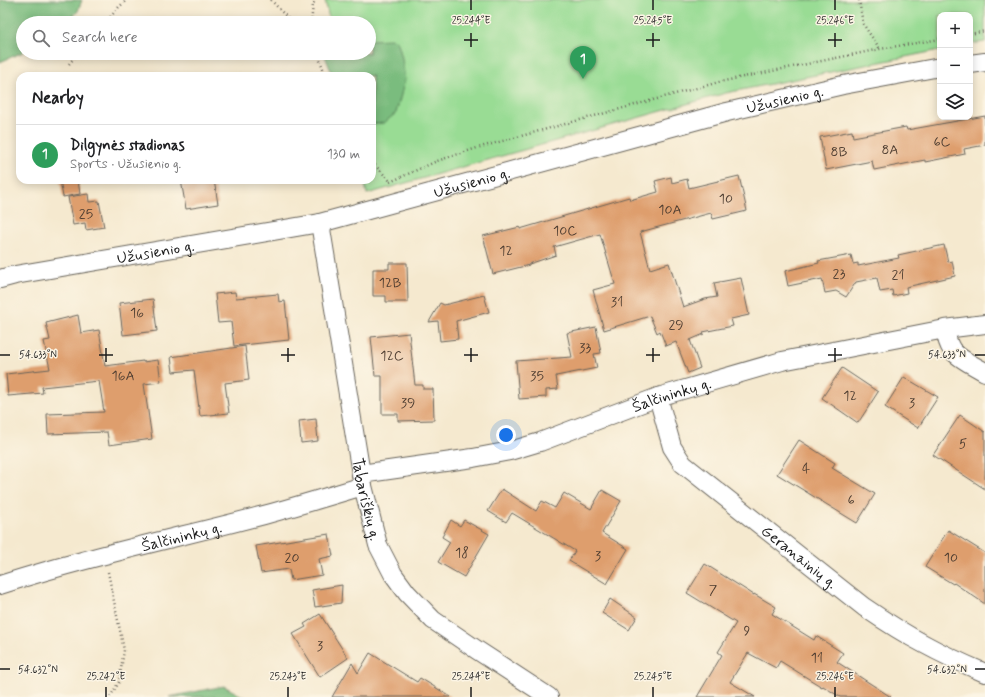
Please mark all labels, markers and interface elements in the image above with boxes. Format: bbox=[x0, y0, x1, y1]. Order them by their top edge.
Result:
map controls bbox=[937, 12, 973, 120]
button: + bbox=[937, 12, 973, 48]
text: 25.244°E bbox=[452, 14, 490, 28]
text: 25.245°E bbox=[634, 14, 672, 28]
text: 25.246°E bbox=[816, 14, 854, 28]
search box bbox=[16, 16, 376, 60]
icon: search bbox=[30, 27, 52, 49]
text: Search here bbox=[62, 28, 138, 48]
pin: 1 bbox=[570, 46, 596, 79]
button: − bbox=[937, 48, 973, 84]
street label: Užusienio g. bbox=[744, 81, 826, 119]
button: layers bbox=[937, 84, 973, 120]
text: Nearby bbox=[32, 87, 84, 109]
house number: 6C bbox=[933, 133, 951, 151]
text: Dilgynės stadionas bbox=[70, 136, 185, 156]
house number: 8A bbox=[881, 141, 899, 159]
house number: 8B bbox=[831, 143, 848, 161]
text: 1 bbox=[42, 146, 48, 163]
text: 130 m bbox=[327, 146, 360, 163]
text: Sports · Užusienio g. bbox=[70, 156, 181, 173]
street label: Užusienio g. bbox=[431, 163, 513, 204]
house number: 10 bbox=[719, 190, 733, 208]
house number: 10A bbox=[658, 201, 682, 219]
house number: 25 bbox=[79, 205, 93, 223]
house number: 10C bbox=[553, 222, 577, 240]
street label: Užusienio g. bbox=[115, 236, 196, 269]
house number: 12 bbox=[499, 242, 513, 260]
house number: 23 bbox=[833, 265, 845, 283]
house number: 21 bbox=[892, 266, 904, 284]
house number: 12B bbox=[379, 274, 401, 292]
house number: 31 bbox=[611, 293, 623, 311]
house number: 16 bbox=[130, 304, 144, 322]
house number: 29 bbox=[668, 316, 684, 334]
house number: 33 bbox=[579, 339, 591, 357]
house number: 12C bbox=[380, 347, 404, 365]
text: 54.633°N bbox=[19, 348, 57, 362]
text: 54.633°N bbox=[928, 348, 966, 362]
house number: 16A bbox=[111, 367, 135, 385]
house number: 35 bbox=[530, 367, 544, 385]
street label: Šalčininkų g. bbox=[629, 373, 714, 418]
house number: 12 bbox=[843, 387, 857, 405]
house number: 39 bbox=[401, 394, 415, 412]
house number: 3 bbox=[909, 394, 915, 412]
your location bbox=[496, 425, 516, 445]
house number: 5 bbox=[959, 435, 967, 453]
street label: Tabariškių g. bbox=[347, 456, 385, 543]
house number: 4 bbox=[802, 460, 810, 478]
house number: 6 bbox=[847, 491, 855, 509]
street label: Šalčininkų g. bbox=[139, 517, 224, 557]
street label: Geranainių g. bbox=[756, 521, 841, 594]
house number: 18 bbox=[455, 544, 469, 562]
house number: 3 bbox=[595, 547, 601, 565]
house number: 20 bbox=[285, 549, 299, 567]
house number: 10 bbox=[944, 549, 958, 567]
house number: 7 bbox=[709, 581, 718, 599]
house number: 9 bbox=[744, 622, 751, 640]
house number: 3 bbox=[317, 637, 323, 655]
house number: 11 bbox=[811, 649, 823, 667]
text: 54.632°N bbox=[18, 663, 58, 677]
text: 54.632°N bbox=[927, 663, 967, 677]
text: 25.242°E bbox=[87, 670, 126, 684]
text: 25.243°E bbox=[270, 670, 307, 684]
text: 25.244°E bbox=[452, 670, 490, 684]
text: 25.245°E bbox=[634, 670, 672, 684]
text: 25.246°E bbox=[816, 670, 854, 684]

